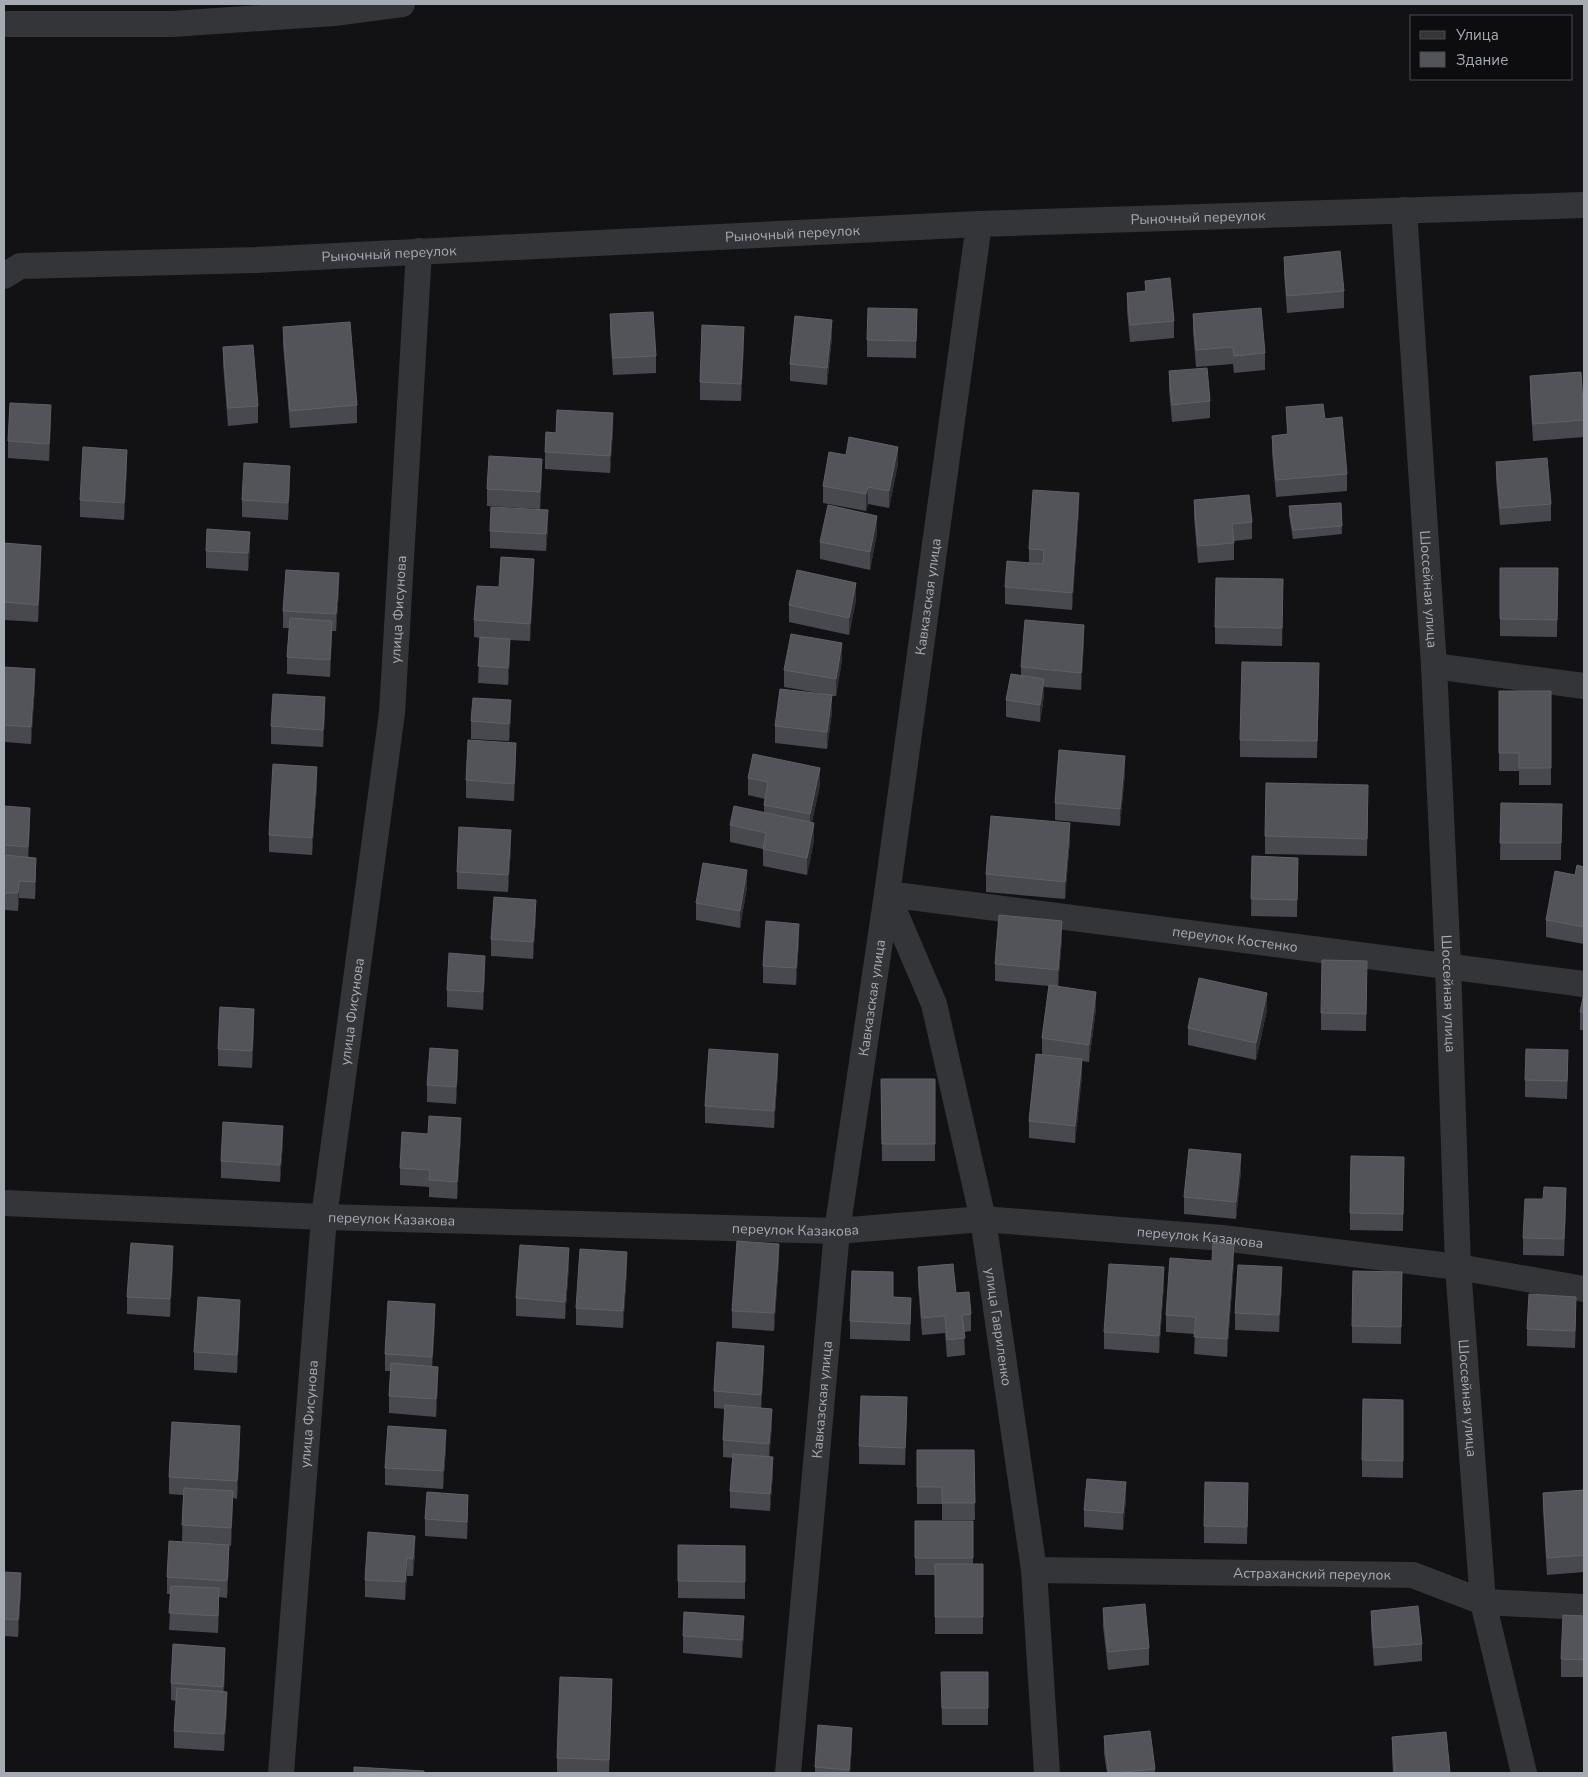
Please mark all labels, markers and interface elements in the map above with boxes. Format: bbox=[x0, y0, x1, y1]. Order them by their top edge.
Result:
legend bbox=[1410, 15, 1573, 80]
text: Улица bbox=[1455, 25, 1499, 45]
text: Здание bbox=[1456, 50, 1508, 70]
street label: Рыночный переулок bbox=[1130, 205, 1266, 229]
street label: Рыночный переулок bbox=[725, 220, 861, 246]
street label: Рыночный переулок bbox=[321, 241, 457, 266]
street label: Шоссейная улица bbox=[1416, 530, 1442, 649]
street label: Кавказская улица bbox=[910, 537, 945, 656]
street label: улица Фисунова bbox=[385, 555, 411, 664]
street label: переулок Костенко bbox=[1171, 921, 1299, 956]
street label: Шоссейная улица bbox=[1437, 934, 1460, 1053]
street label: Кавказская улица bbox=[854, 938, 890, 1057]
street label: улица Фисунова bbox=[335, 957, 368, 1066]
street label: переулок Казакова bbox=[328, 1208, 455, 1230]
street label: переулок Казакова bbox=[732, 1219, 860, 1241]
street label: переулок Казакова bbox=[1136, 1222, 1265, 1253]
street label: улица Гавриленко bbox=[981, 1266, 1017, 1387]
street label: Шоссейная улица bbox=[1454, 1339, 1482, 1458]
street label: Кавказская улица bbox=[807, 1340, 837, 1459]
street label: улица Фисунова bbox=[295, 1359, 322, 1469]
street label: Астраханский переулок bbox=[1233, 1563, 1392, 1584]

